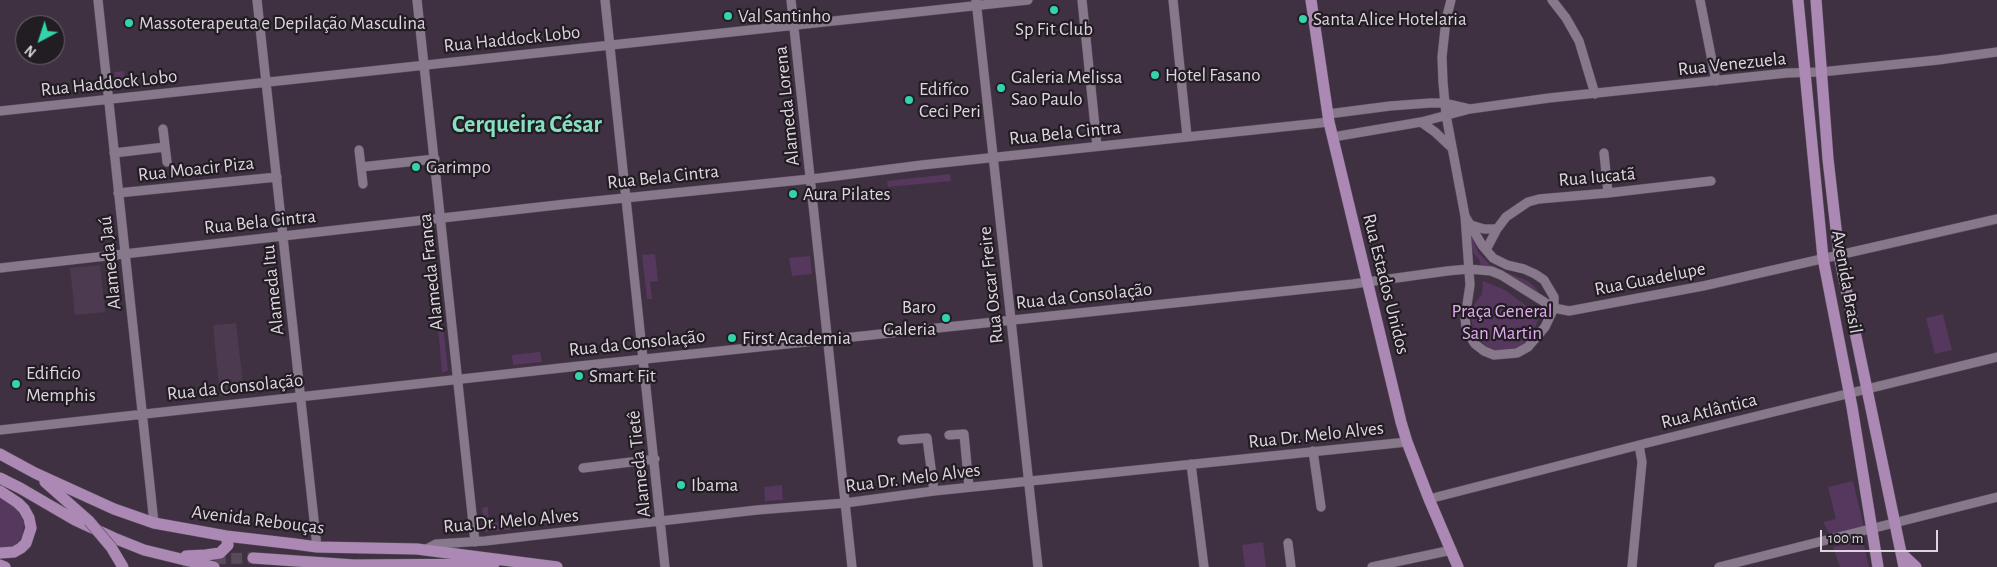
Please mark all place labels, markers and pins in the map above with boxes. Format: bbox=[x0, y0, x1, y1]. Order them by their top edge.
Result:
marker: Sp Fit Club bbox=[1048, 4, 1060, 16]
place label: Val Santinho bbox=[738, 5, 831, 27]
place label: Santa Alice Hotelaria bbox=[1313, 8, 1467, 30]
marker: Val Santinho bbox=[722, 10, 734, 22]
place label: Massoterapeuta e Depilação Masculina bbox=[139, 12, 426, 34]
marker: Santa Alice Hotelaria bbox=[1297, 13, 1309, 25]
marker: Massoterapeuta e Depilação Masculina bbox=[123, 17, 135, 29]
place label: Sp Fit Club bbox=[1015, 18, 1093, 40]
place label: Hotel Fasano bbox=[1165, 64, 1261, 86]
place label: Galeria Melissa Sao Paulo bbox=[1011, 66, 1123, 110]
marker: Hotel Fasano bbox=[1149, 69, 1161, 81]
place label: Edifíco Ceci Peri bbox=[919, 78, 981, 122]
marker: Galeria Melissa Sao Paulo bbox=[995, 82, 1007, 94]
marker: Edifíco Ceci Peri bbox=[903, 94, 915, 106]
place label: Garimpo bbox=[426, 156, 491, 178]
marker: Garimpo bbox=[410, 161, 422, 173]
place label: Aura Pilates bbox=[803, 183, 890, 205]
marker: Aura Pilates bbox=[787, 188, 799, 200]
place label: Baro Galeria bbox=[883, 296, 936, 340]
marker: Baro Galeria bbox=[940, 312, 952, 324]
place label: First Academia bbox=[742, 327, 851, 349]
marker: First Academia bbox=[726, 332, 738, 344]
place label: Edificio Memphis bbox=[26, 362, 96, 406]
place label: Smart Fit bbox=[589, 365, 656, 387]
marker: Smart Fit bbox=[573, 370, 585, 382]
marker: Edificio Memphis bbox=[10, 378, 22, 390]
place label: Ibama bbox=[691, 474, 738, 496]
marker: Ibama bbox=[675, 479, 687, 491]

